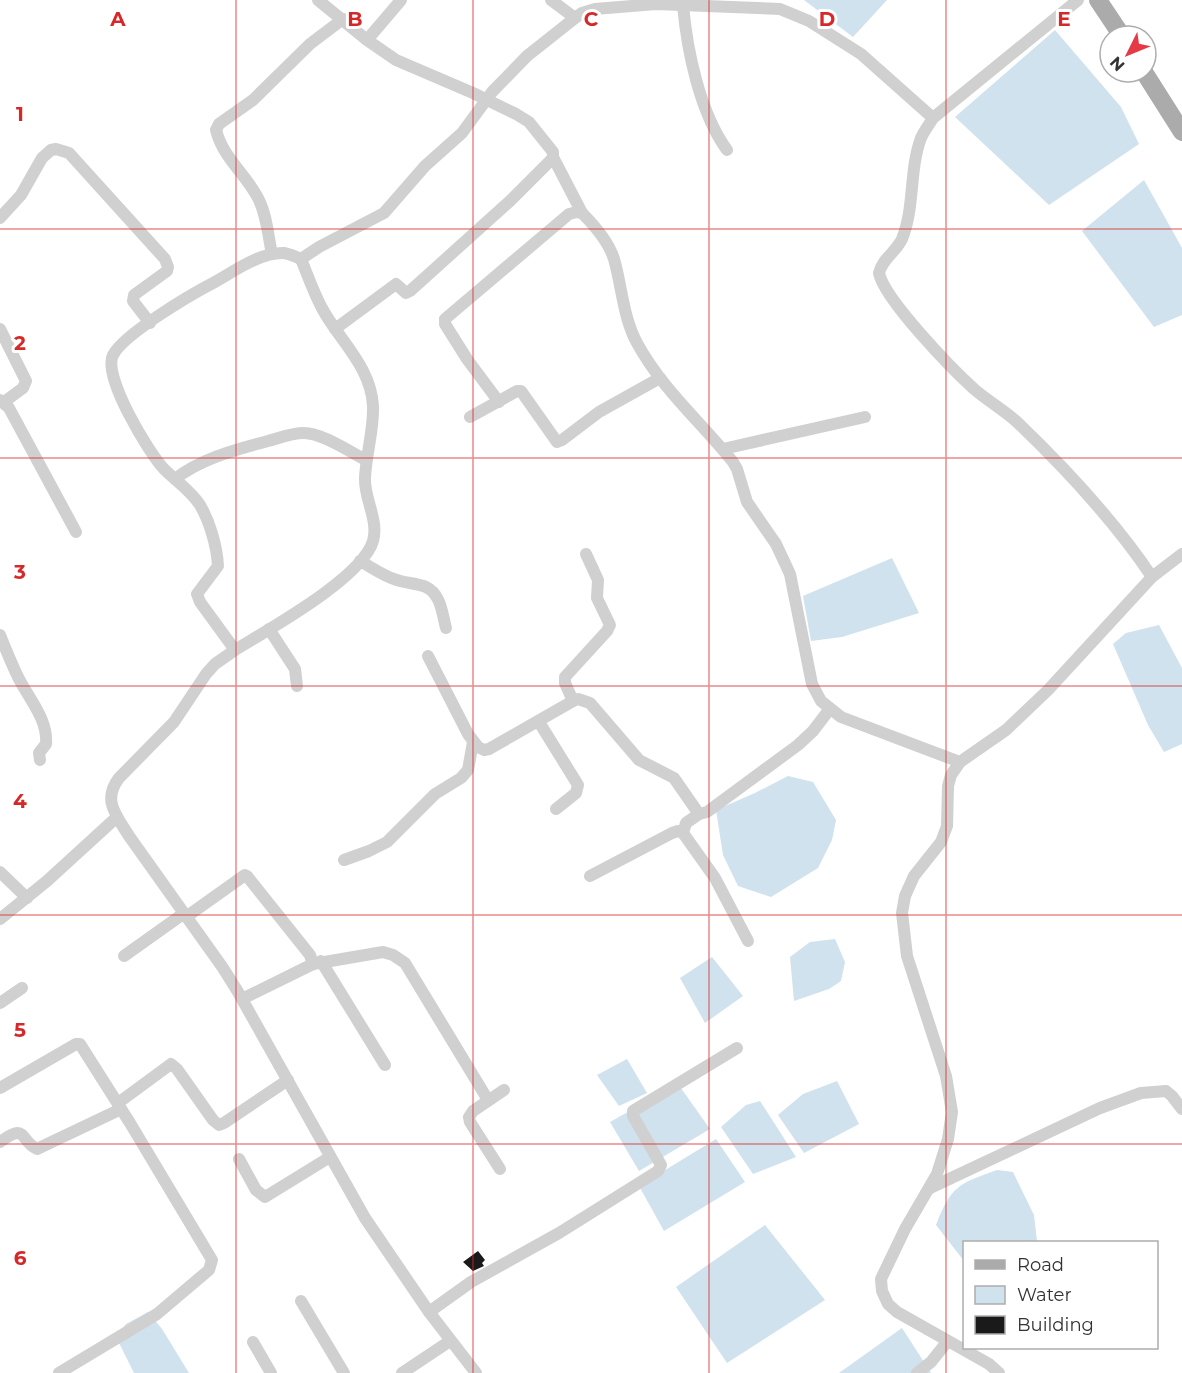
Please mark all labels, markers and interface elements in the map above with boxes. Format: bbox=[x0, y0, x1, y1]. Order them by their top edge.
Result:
text: A bbox=[109, 7, 126, 31]
text: B bbox=[347, 7, 363, 31]
text: C bbox=[584, 7, 599, 31]
text: D bbox=[819, 7, 835, 31]
text: E bbox=[1057, 7, 1071, 31]
north arrow bbox=[1098, 24, 1158, 84]
text: N bbox=[1106, 53, 1129, 75]
text: 1 bbox=[16, 102, 24, 126]
text: 2 bbox=[14, 331, 26, 355]
text: 3 bbox=[13, 560, 26, 584]
text: 4 bbox=[13, 789, 27, 813]
text: 5 bbox=[14, 1018, 26, 1042]
legend bbox=[963, 1241, 1158, 1349]
text: 6 bbox=[14, 1246, 27, 1270]
text: Road bbox=[1017, 1254, 1064, 1276]
text: Water bbox=[1017, 1284, 1072, 1306]
text: Building bbox=[1017, 1314, 1094, 1336]

